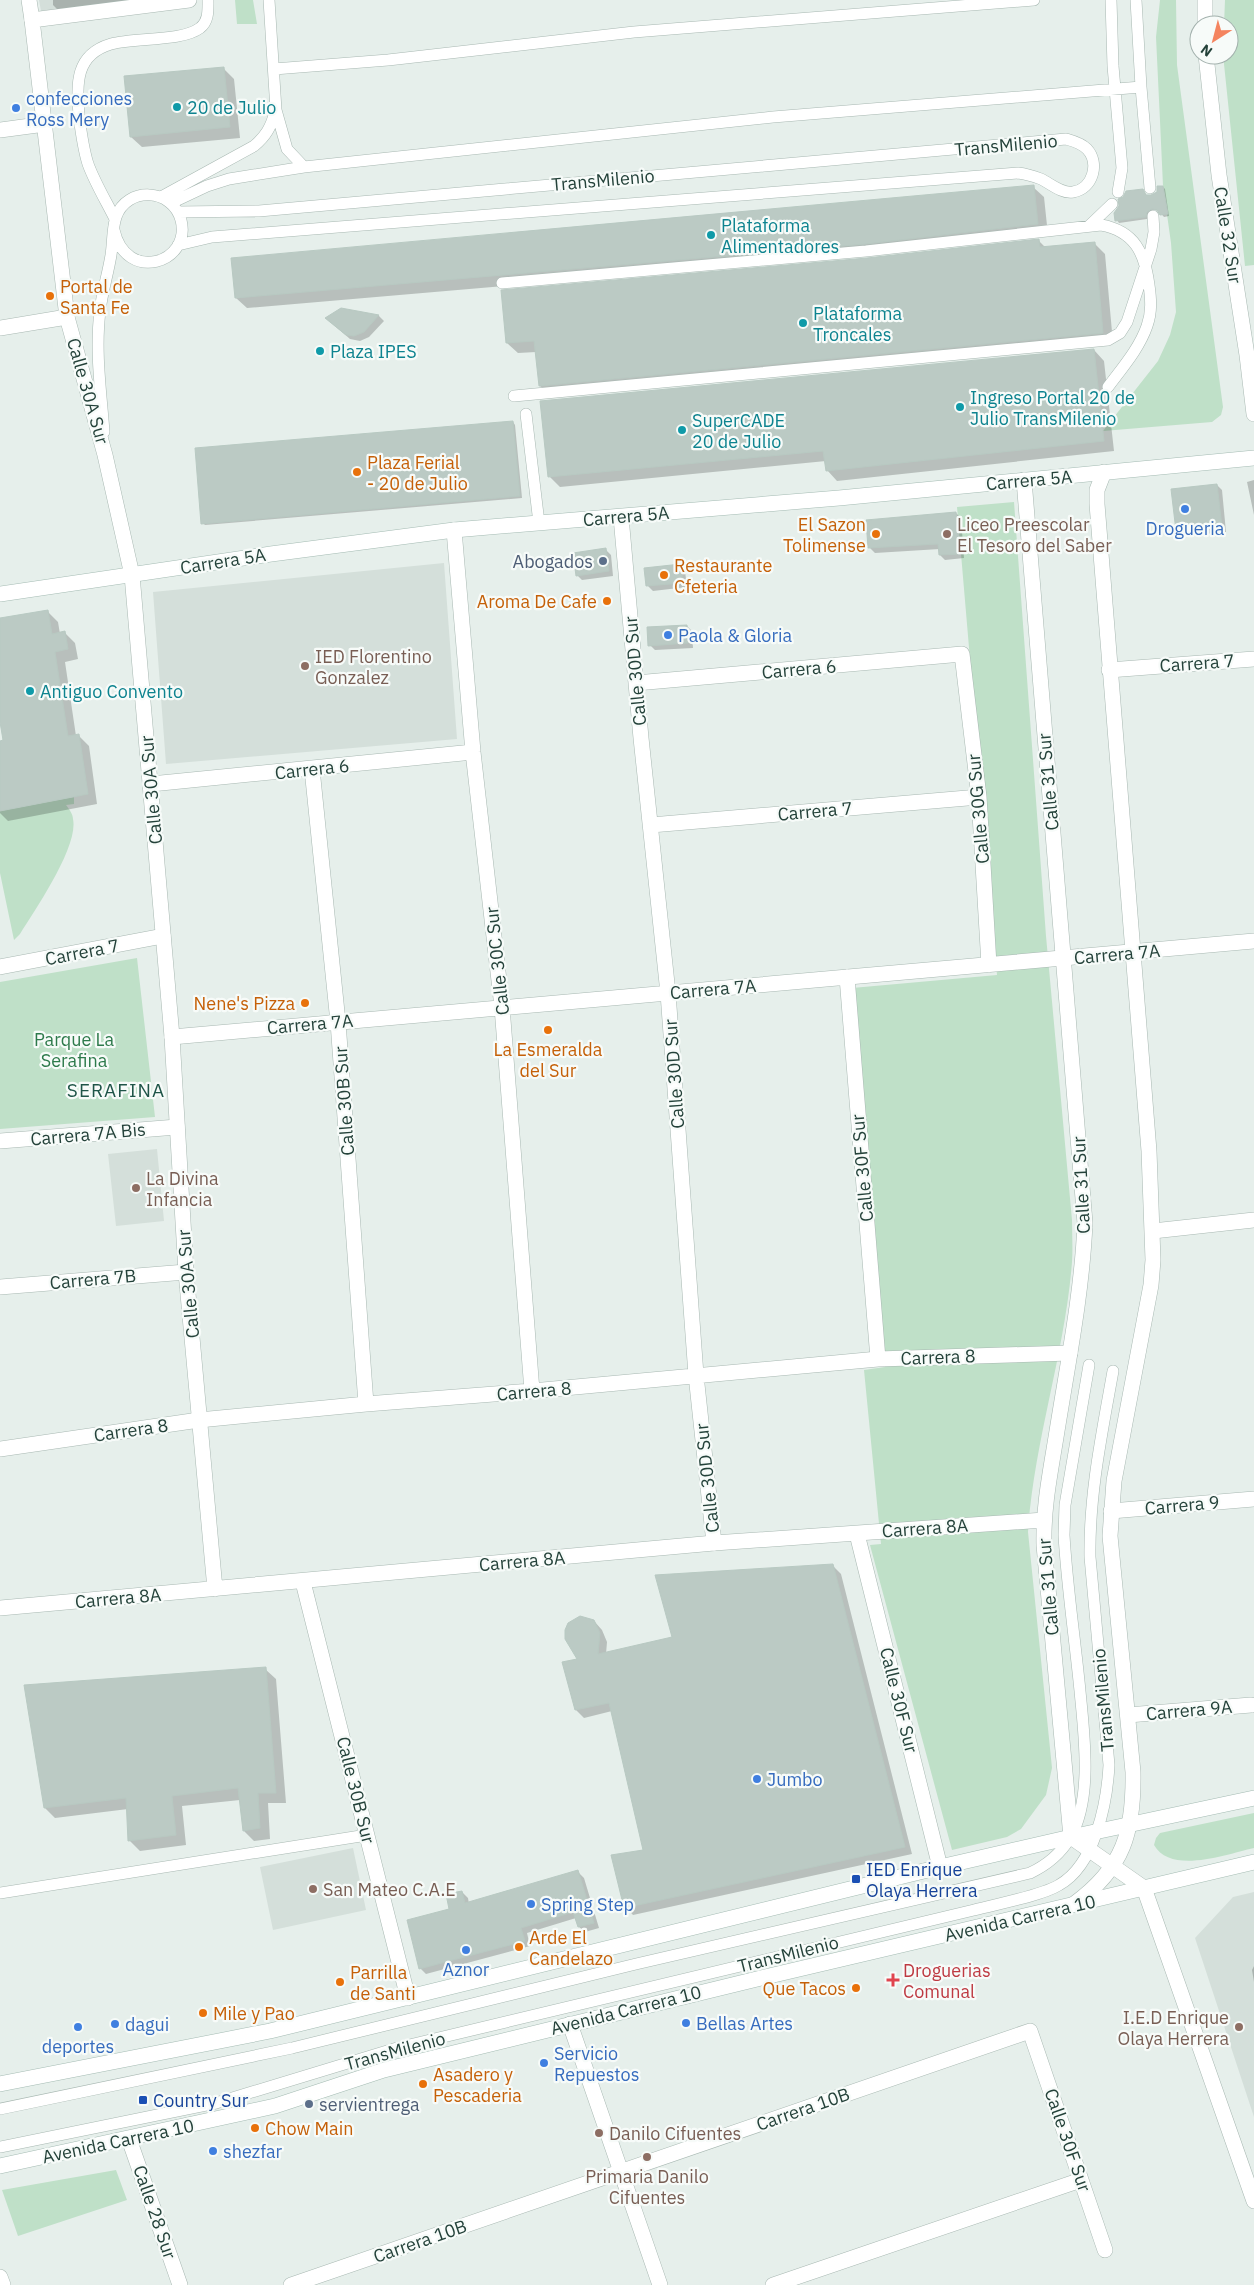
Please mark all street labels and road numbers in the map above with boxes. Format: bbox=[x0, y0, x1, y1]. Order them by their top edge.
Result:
street label: TransMilenio bbox=[954, 129, 1058, 161]
street label: TransMilenio bbox=[551, 164, 655, 196]
street label: Calle 32 Sur bbox=[1209, 185, 1247, 285]
street label: Calle 30A Sur bbox=[62, 335, 114, 447]
street label: Carrera 5A bbox=[985, 465, 1074, 495]
street label: Carrera 5A bbox=[582, 501, 671, 531]
street label: Carrera 5A bbox=[178, 543, 268, 579]
street label: Calle 30D Sur bbox=[619, 615, 651, 727]
street label: Carrera 7 bbox=[1159, 649, 1235, 677]
street label: Carrera 6 bbox=[761, 654, 837, 684]
street label: Calle 31 Sur bbox=[1032, 732, 1064, 832]
street label: Calle 30A Sur bbox=[135, 734, 167, 845]
street label: Calle 30G Sur bbox=[962, 753, 994, 865]
street label: Carrera 6 bbox=[274, 754, 350, 784]
street label: Carrera 7 bbox=[777, 796, 853, 826]
street label: Calle 30C Sur bbox=[480, 905, 514, 1016]
street label: Carrera 7 bbox=[43, 934, 121, 970]
street label: Carrera 7A bbox=[1073, 939, 1162, 969]
street label: Carrera 7A bbox=[669, 974, 758, 1004]
street label: Carrera 7A bbox=[266, 1009, 355, 1039]
street label: Calle 30D Sur bbox=[659, 1018, 689, 1130]
street label: Calle 30B Sur bbox=[329, 1045, 359, 1156]
street label: Calle 30F Sur bbox=[846, 1113, 878, 1223]
street label: Carrera 7A Bis bbox=[29, 1117, 147, 1151]
street label: Calle 31 Sur bbox=[1067, 1135, 1095, 1234]
street label: Calle 30A Sur bbox=[172, 1228, 204, 1339]
street label: Carrera 7B bbox=[49, 1264, 137, 1294]
street label: Carrera 8 bbox=[900, 1344, 976, 1370]
street label: Carrera 8 bbox=[496, 1376, 572, 1406]
street label: Carrera 8 bbox=[92, 1413, 170, 1447]
street label: Calle 30D Sur bbox=[690, 1422, 724, 1534]
street label: Carrera 9 bbox=[1144, 1490, 1220, 1520]
street label: Carrera 8A bbox=[881, 1513, 969, 1542]
street label: Calle 31 Sur bbox=[1032, 1537, 1064, 1637]
street label: Carrera 8A bbox=[478, 1546, 567, 1576]
street label: Carrera 8A bbox=[74, 1583, 163, 1613]
street label: Calle 30F Sur bbox=[875, 1645, 923, 1755]
street label: TransMilenio bbox=[1087, 1648, 1119, 1752]
street label: Carrera 9A bbox=[1145, 1695, 1234, 1725]
street label: Calle 30B Sur bbox=[332, 1734, 380, 1846]
street label: Avenida Carrera 10 bbox=[942, 1889, 1098, 1947]
street label: TransMilenio bbox=[735, 1930, 841, 1978]
street label: Avenida Carrera 10 bbox=[548, 1980, 704, 2040]
street label: TransMilenio bbox=[342, 2027, 448, 2075]
street label: Carrera 10B bbox=[753, 2082, 853, 2136]
street label: Calle 30F Sur bbox=[1040, 2085, 1097, 2195]
street label: Avenida Carrera 10 bbox=[40, 2114, 196, 2168]
street label: Calle 28 Sur bbox=[128, 2162, 182, 2262]
street label: Carrera 10B bbox=[370, 2214, 470, 2268]

